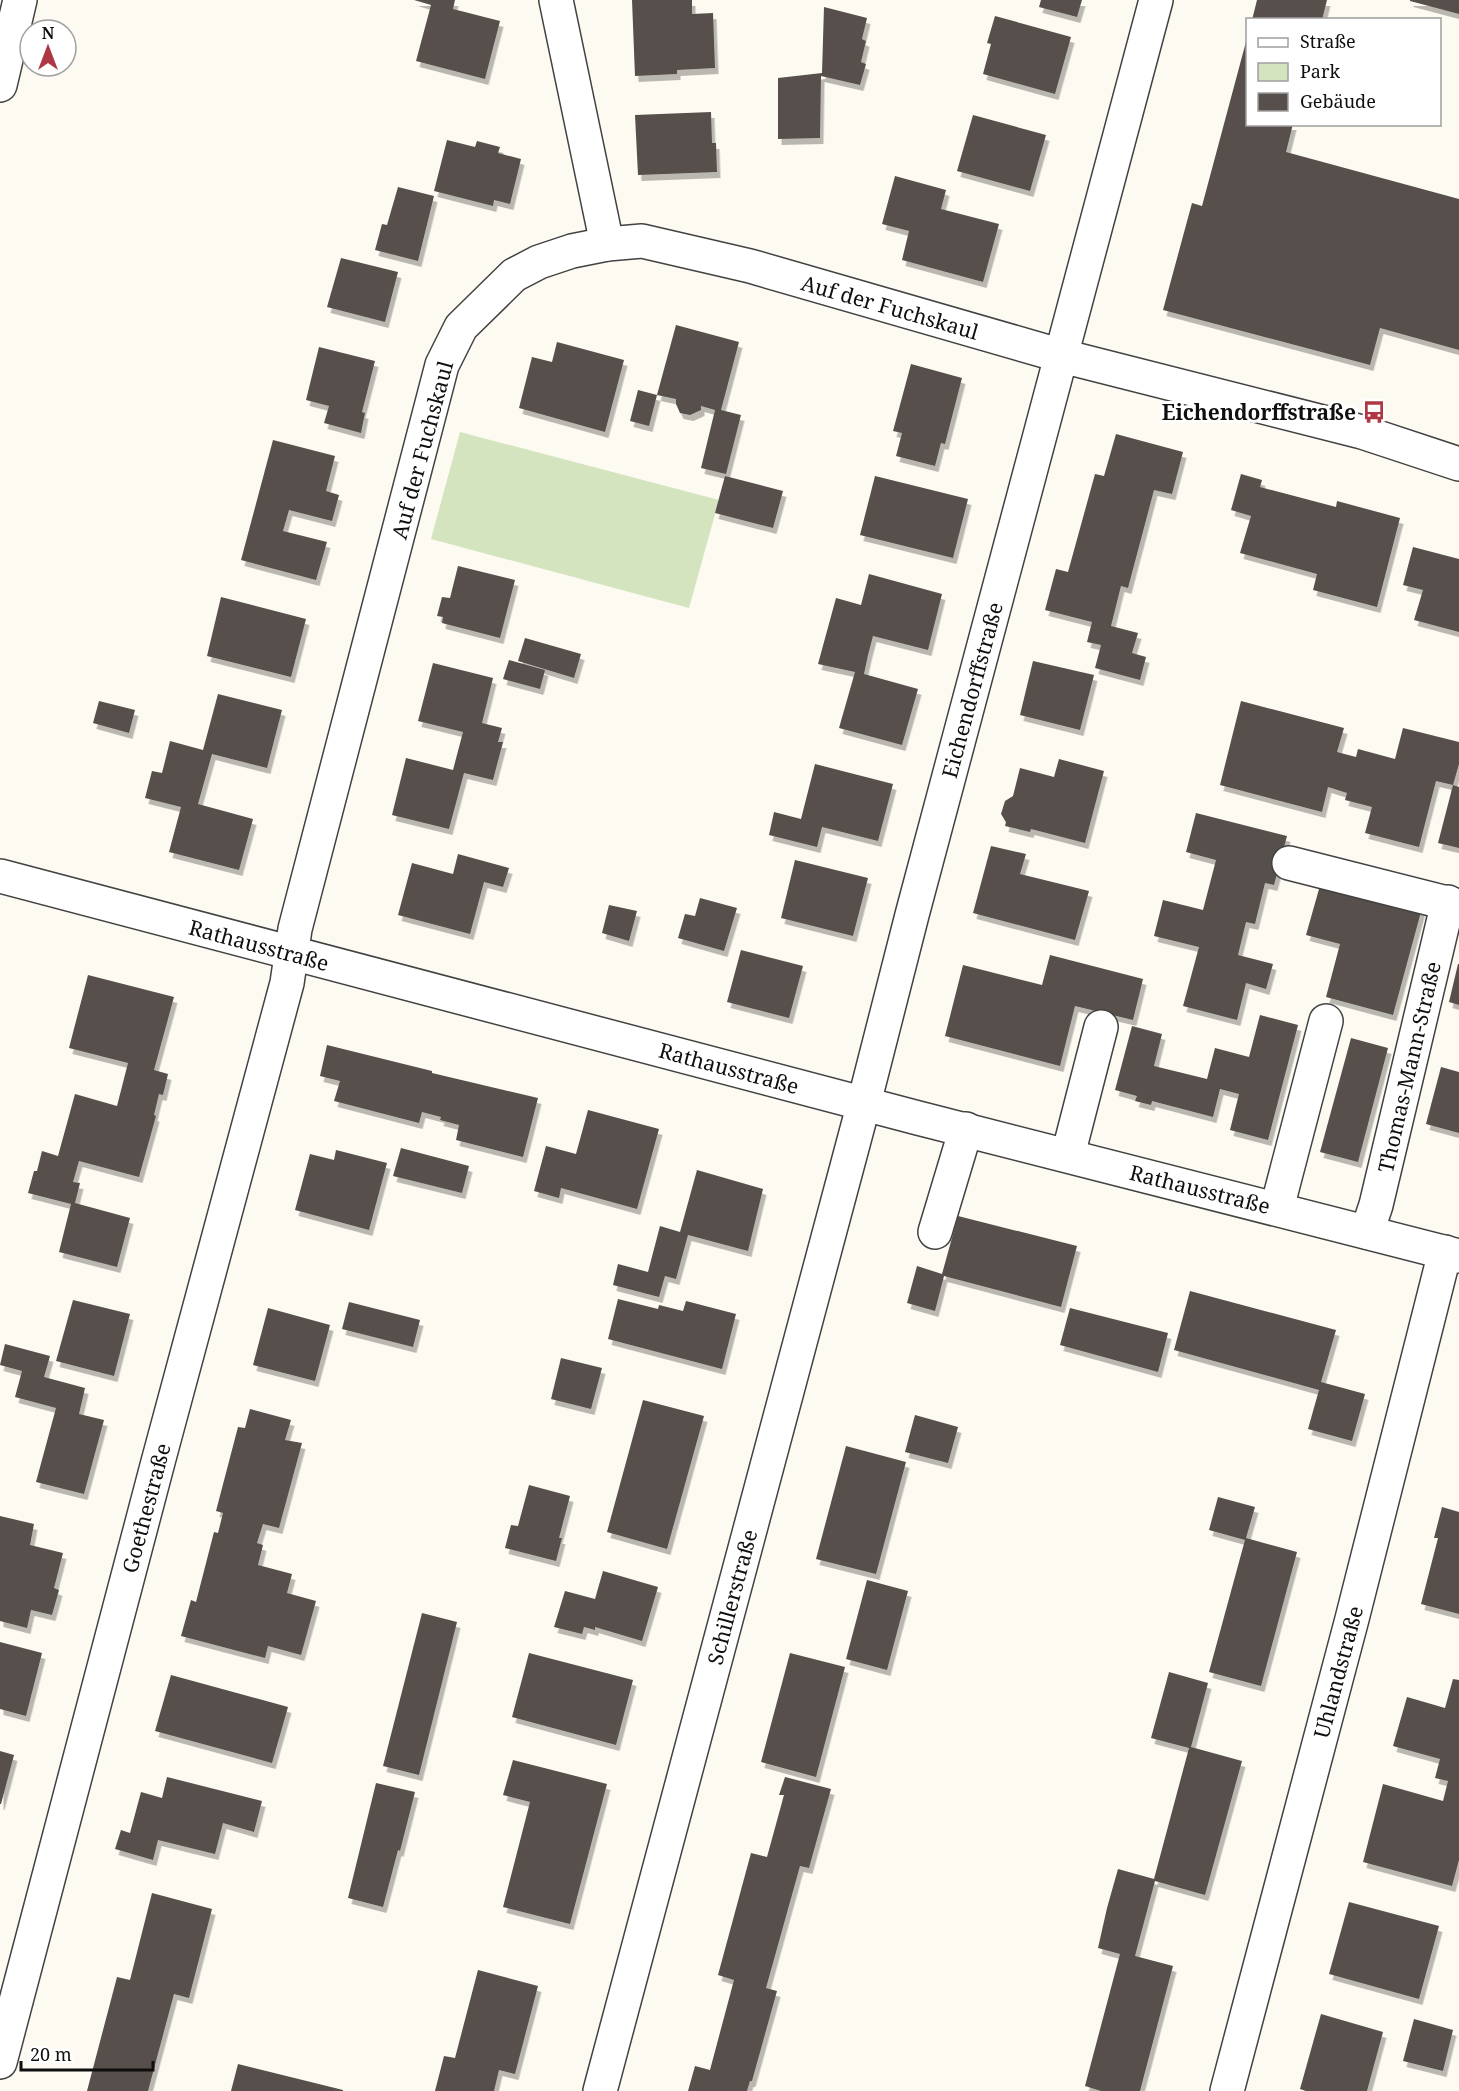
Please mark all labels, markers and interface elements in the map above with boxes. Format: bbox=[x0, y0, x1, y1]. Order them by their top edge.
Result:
north arrow bbox=[18, 18, 78, 78]
legend bbox=[1246, 18, 1441, 126]
text: N bbox=[42, 22, 55, 44]
text: Straße bbox=[1300, 29, 1356, 53]
text: Park bbox=[1300, 59, 1340, 83]
text: Gebäude bbox=[1300, 89, 1376, 113]
street label: Auf der Fuchskaul bbox=[798, 268, 982, 346]
street label: Auf der Fuchskaul bbox=[385, 357, 459, 542]
place label: Eichendorffstraße bbox=[1162, 398, 1356, 426]
bus stop icon: Eichendorffstraße bbox=[1361, 399, 1387, 425]
street label: Eichendorffstraße bbox=[935, 599, 1009, 781]
street label: Rathausstraße bbox=[186, 913, 332, 977]
street label: Thomas-Mann-Straße bbox=[1371, 959, 1447, 1175]
street label: Rathausstraße bbox=[656, 1036, 802, 1100]
street label: Rathausstraße bbox=[1127, 1158, 1273, 1220]
street label: Goethestraße bbox=[115, 1440, 177, 1576]
street label: Schillerstraße bbox=[700, 1526, 764, 1668]
street label: Uhlandstraße bbox=[1307, 1603, 1369, 1741]
scale bar bbox=[21, 2034, 153, 2072]
text: 20 m bbox=[30, 2042, 72, 2066]

